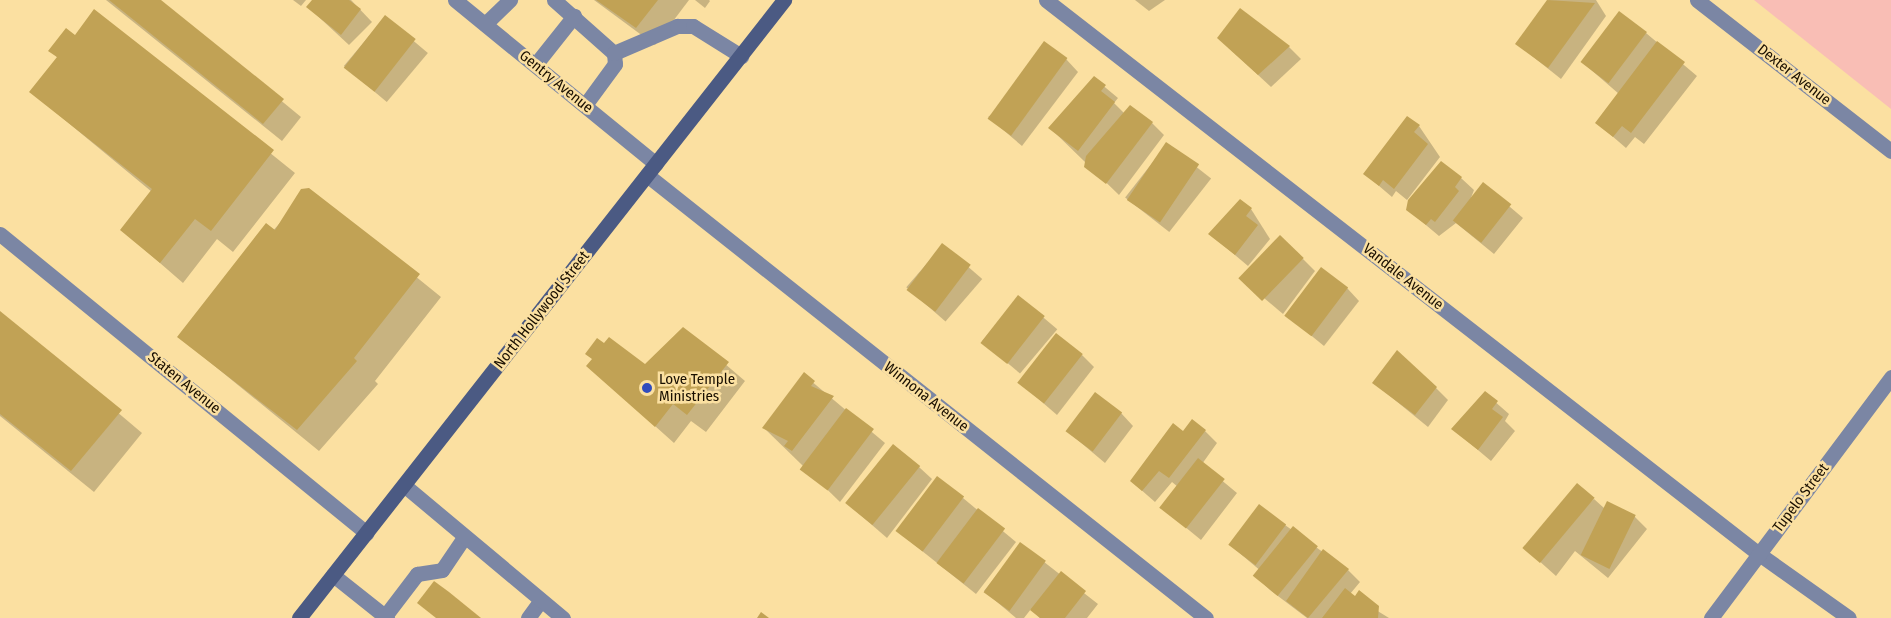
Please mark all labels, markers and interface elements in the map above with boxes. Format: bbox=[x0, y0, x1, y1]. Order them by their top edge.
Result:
street label: Dexter Avenue bbox=[1754, 41, 1834, 109]
street label: Gentry Avenue bbox=[516, 47, 596, 117]
street label: Vandale Avenue bbox=[1359, 240, 1447, 314]
street label: North Hollywood Street bbox=[491, 248, 593, 372]
street label: Staten Avenue bbox=[144, 348, 224, 418]
street label: Winnona Avenue bbox=[880, 358, 972, 436]
place label: Love Temple Ministries bbox=[659, 370, 735, 405]
marker: Love Temple Ministries bbox=[640, 381, 654, 395]
street label: Tupelo Street bbox=[1769, 460, 1833, 536]

